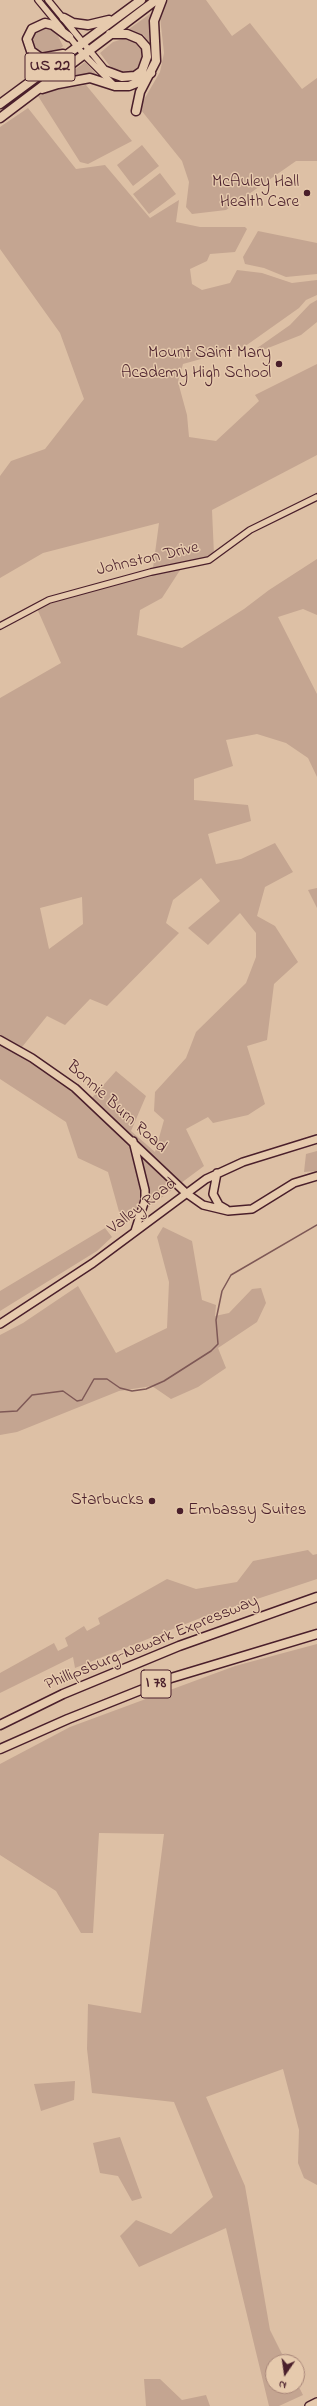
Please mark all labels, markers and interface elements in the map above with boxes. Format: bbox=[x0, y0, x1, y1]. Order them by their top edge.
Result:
road number: US 22 bbox=[25, 53, 75, 81]
place label: McAuley Hall Health Care bbox=[212, 173, 299, 213]
marker: McAuley Hall Health Care bbox=[302, 188, 312, 198]
place label: Mount Saint Mary Academy High School bbox=[121, 344, 271, 384]
marker: Mount Saint Mary Academy High School bbox=[274, 359, 284, 369]
street label: Johnston Drive bbox=[95, 538, 201, 582]
street label: Bonnie Burn Road bbox=[62, 1058, 170, 1158]
street label: Valley Road bbox=[104, 1174, 182, 1240]
place label: Starbucks bbox=[71, 1491, 144, 1511]
marker: Starbucks bbox=[147, 1496, 157, 1506]
place label: Embassy Suites bbox=[188, 1501, 306, 1521]
marker: Embassy Suites bbox=[175, 1506, 185, 1516]
street label: Phillipsburg-Newark Expressway bbox=[42, 1592, 262, 1696]
road number: I 78 bbox=[141, 1670, 171, 1698]
north arrow bbox=[265, 2354, 305, 2394]
text: N bbox=[277, 2376, 288, 2393]

